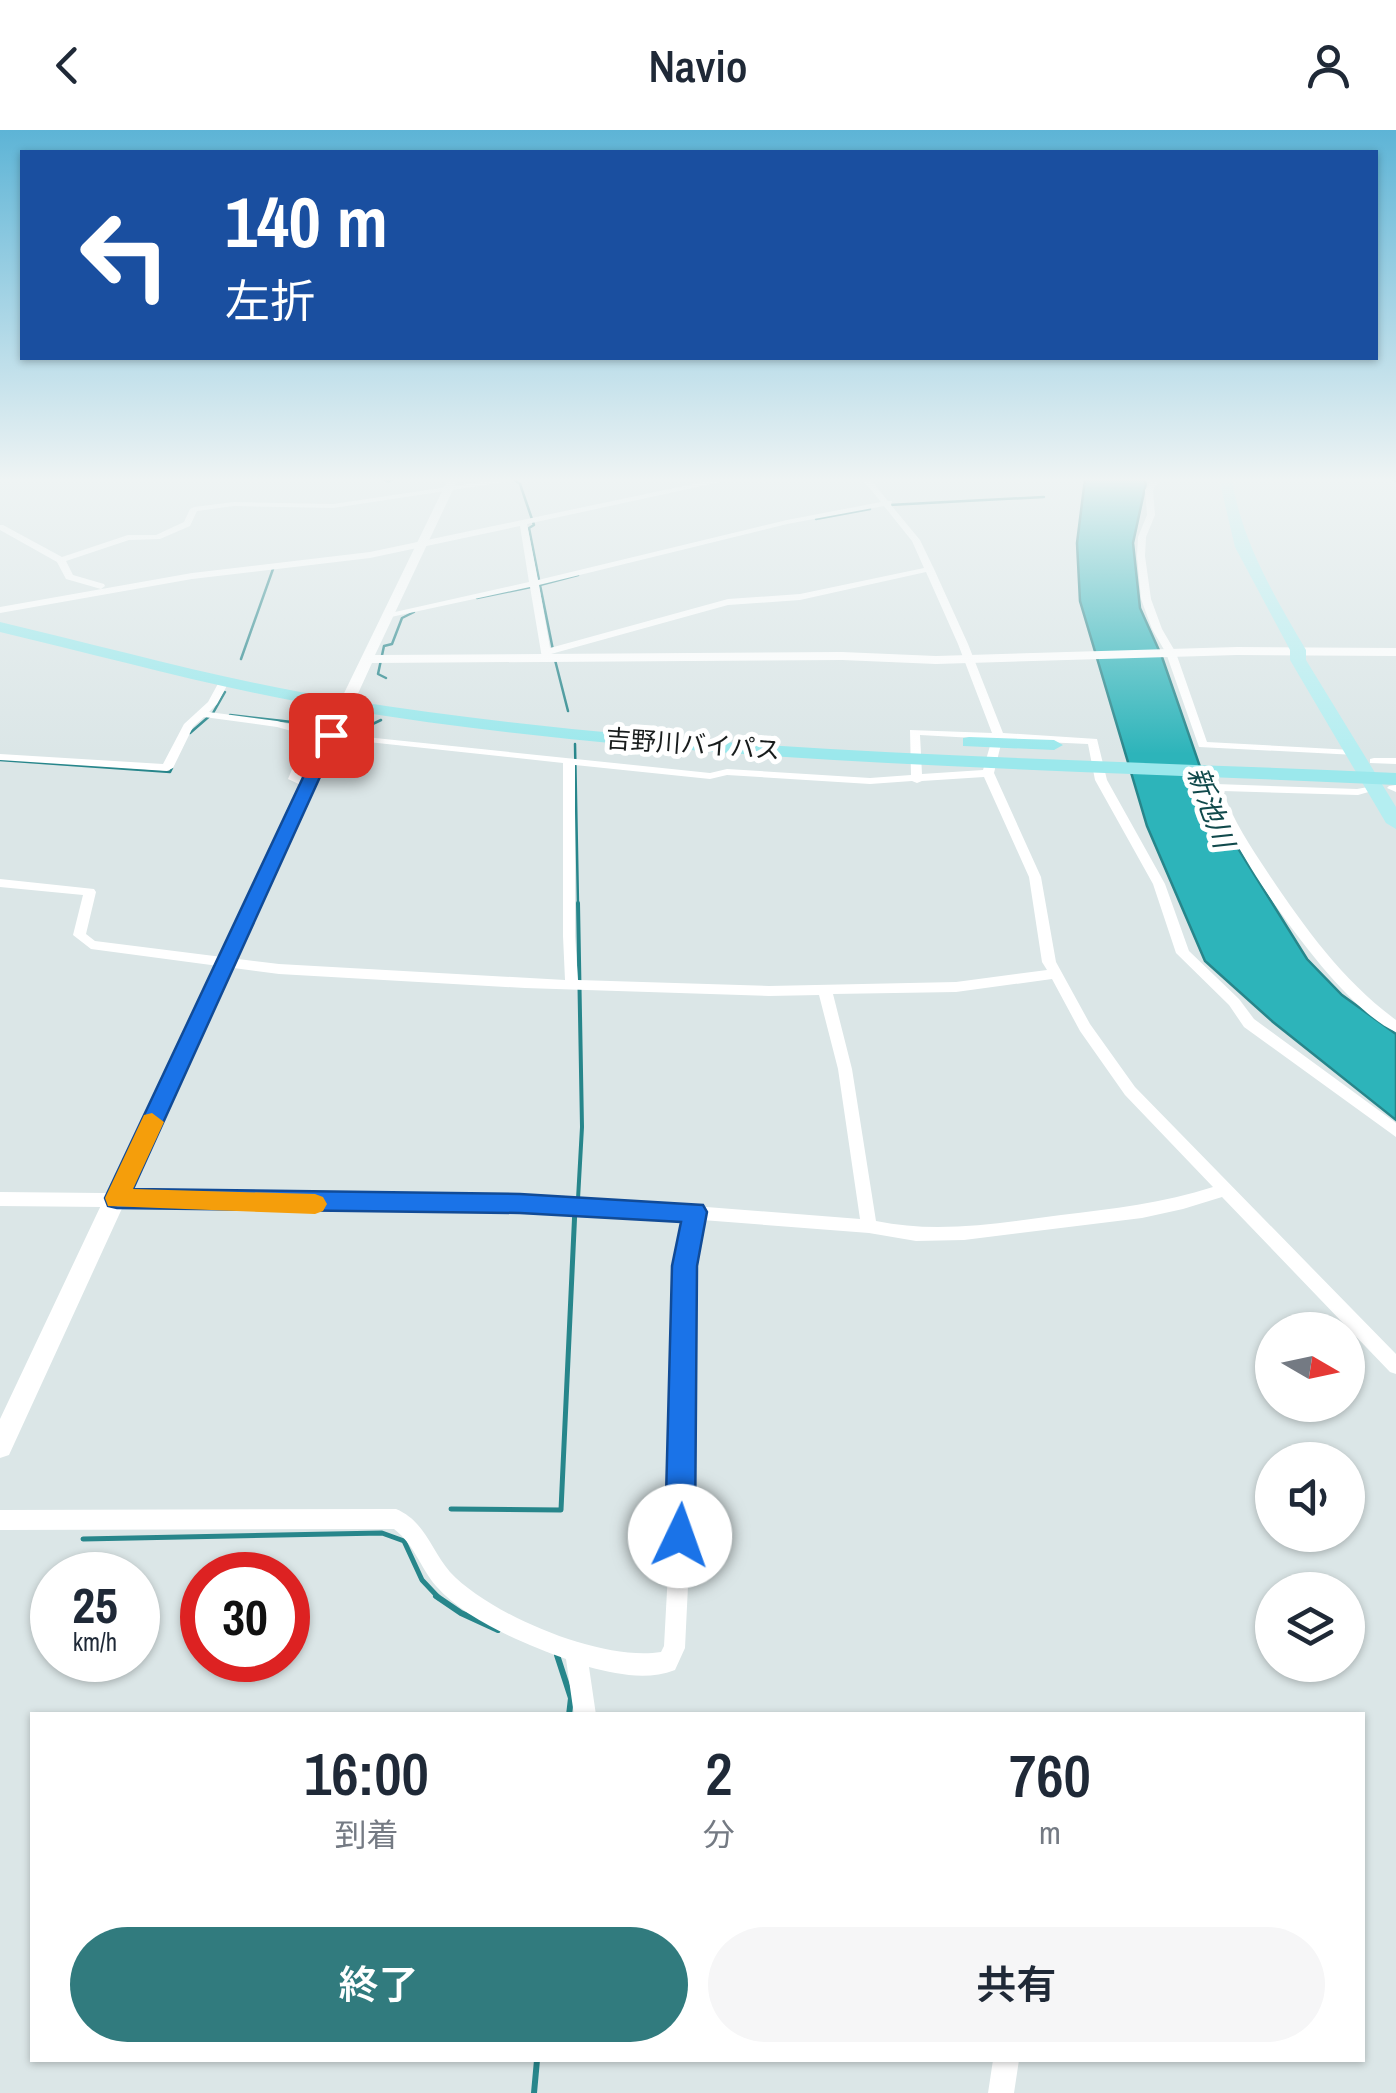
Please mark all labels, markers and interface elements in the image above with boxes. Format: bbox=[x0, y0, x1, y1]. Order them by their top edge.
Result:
text: Navio bbox=[648, 35, 748, 96]
icon: back bbox=[40, 38, 95, 93]
icon: person bbox=[1301, 38, 1356, 93]
text: 140 m bbox=[225, 175, 388, 269]
icon: left bbox=[60, 190, 190, 320]
text: 左折 bbox=[225, 270, 315, 331]
pin bbox=[289, 693, 374, 778]
icon: arrive bbox=[304, 708, 359, 763]
street label: 吉野川バイパス bbox=[605, 721, 781, 767]
water label: 新池川 bbox=[1179, 761, 1244, 856]
north arrow bbox=[1255, 1312, 1365, 1422]
map controls bbox=[1255, 1312, 1365, 1682]
button: sound bbox=[1255, 1442, 1365, 1552]
position arrow bbox=[628, 1484, 732, 1588]
speed limit sign: 30 bbox=[180, 1552, 310, 1682]
text: 25 bbox=[72, 1571, 118, 1639]
button: layers bbox=[1255, 1572, 1365, 1682]
text: km/h bbox=[73, 1625, 117, 1659]
text: 16:00 bbox=[304, 1733, 429, 1814]
text: 2 bbox=[705, 1733, 733, 1814]
text: 760 bbox=[1009, 1735, 1091, 1816]
text: m bbox=[1039, 1811, 1061, 1854]
text: 到着 bbox=[334, 1813, 398, 1856]
text: 分 bbox=[703, 1813, 735, 1856]
button: 終了 bbox=[70, 1927, 688, 2042]
button: 共有 bbox=[708, 1927, 1325, 2042]

